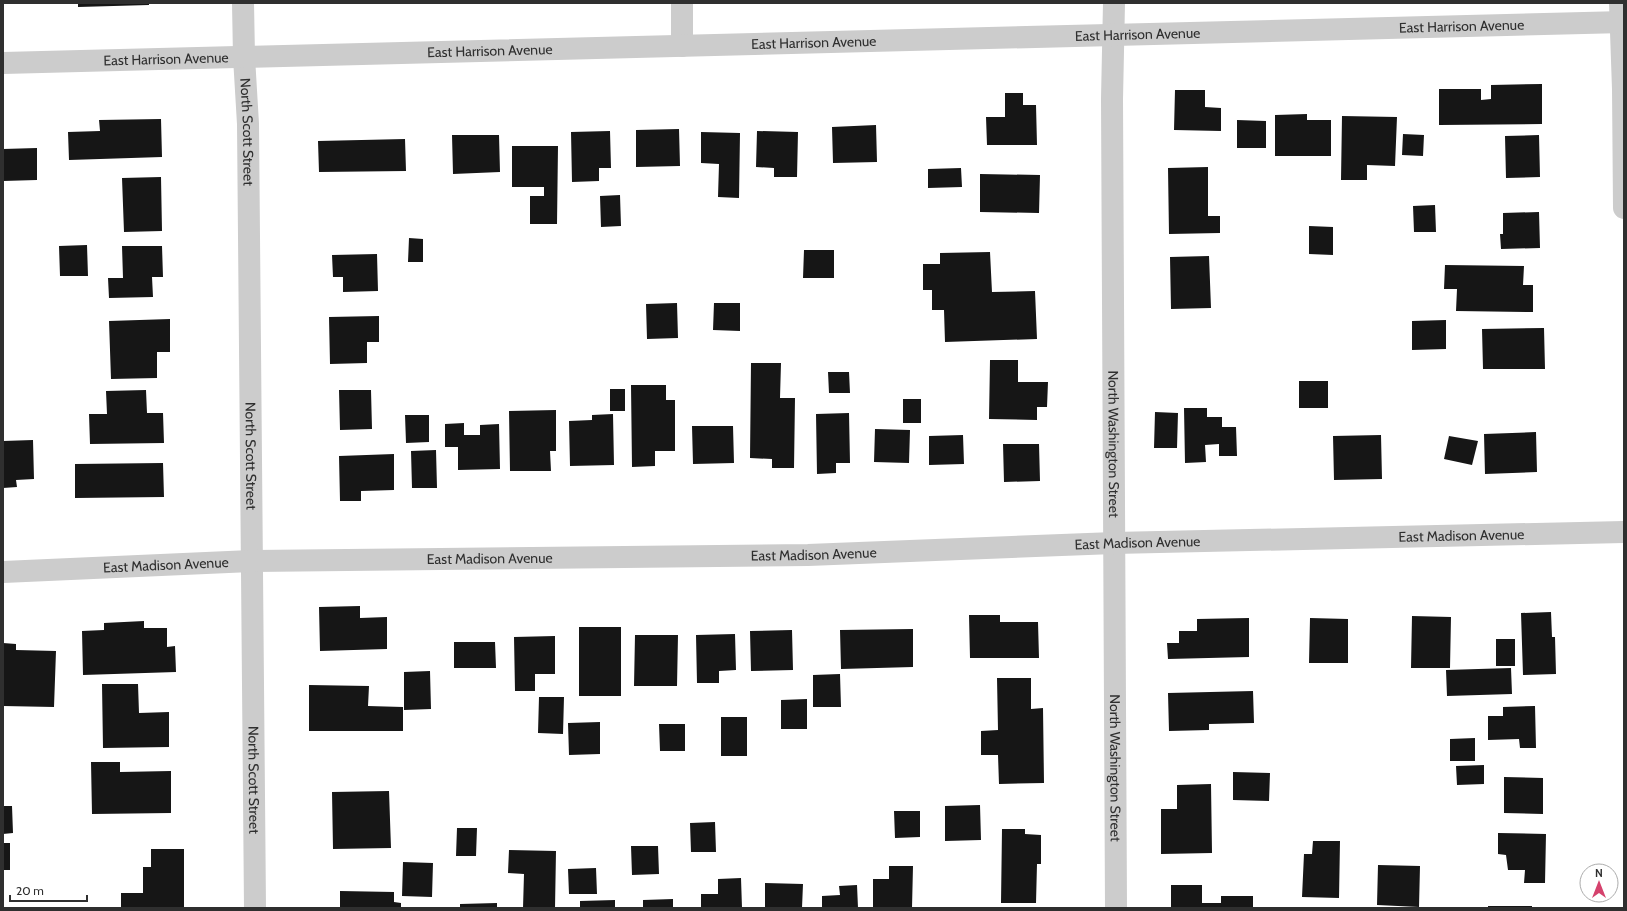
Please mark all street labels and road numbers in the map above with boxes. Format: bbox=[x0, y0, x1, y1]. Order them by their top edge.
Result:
street label: East Harrison Avenue bbox=[1399, 16, 1524, 37]
street label: East Harrison Avenue bbox=[1075, 24, 1201, 45]
street label: East Harrison Avenue bbox=[751, 32, 877, 53]
street label: East Harrison Avenue bbox=[427, 40, 553, 61]
street label: East Harrison Avenue bbox=[103, 48, 229, 69]
street label: North Scott Street bbox=[236, 77, 258, 186]
street label: North Washington Street bbox=[1104, 370, 1123, 518]
street label: North Scott Street bbox=[241, 402, 260, 510]
street label: East Madison Avenue bbox=[1398, 525, 1525, 546]
street label: East Madison Avenue bbox=[1074, 532, 1201, 554]
street label: East Madison Avenue bbox=[751, 543, 877, 565]
street label: East Madison Avenue bbox=[427, 549, 553, 568]
street label: East Madison Avenue bbox=[103, 553, 229, 577]
street label: North Washington Street bbox=[1106, 694, 1125, 842]
street label: North Scott Street bbox=[244, 726, 263, 834]

